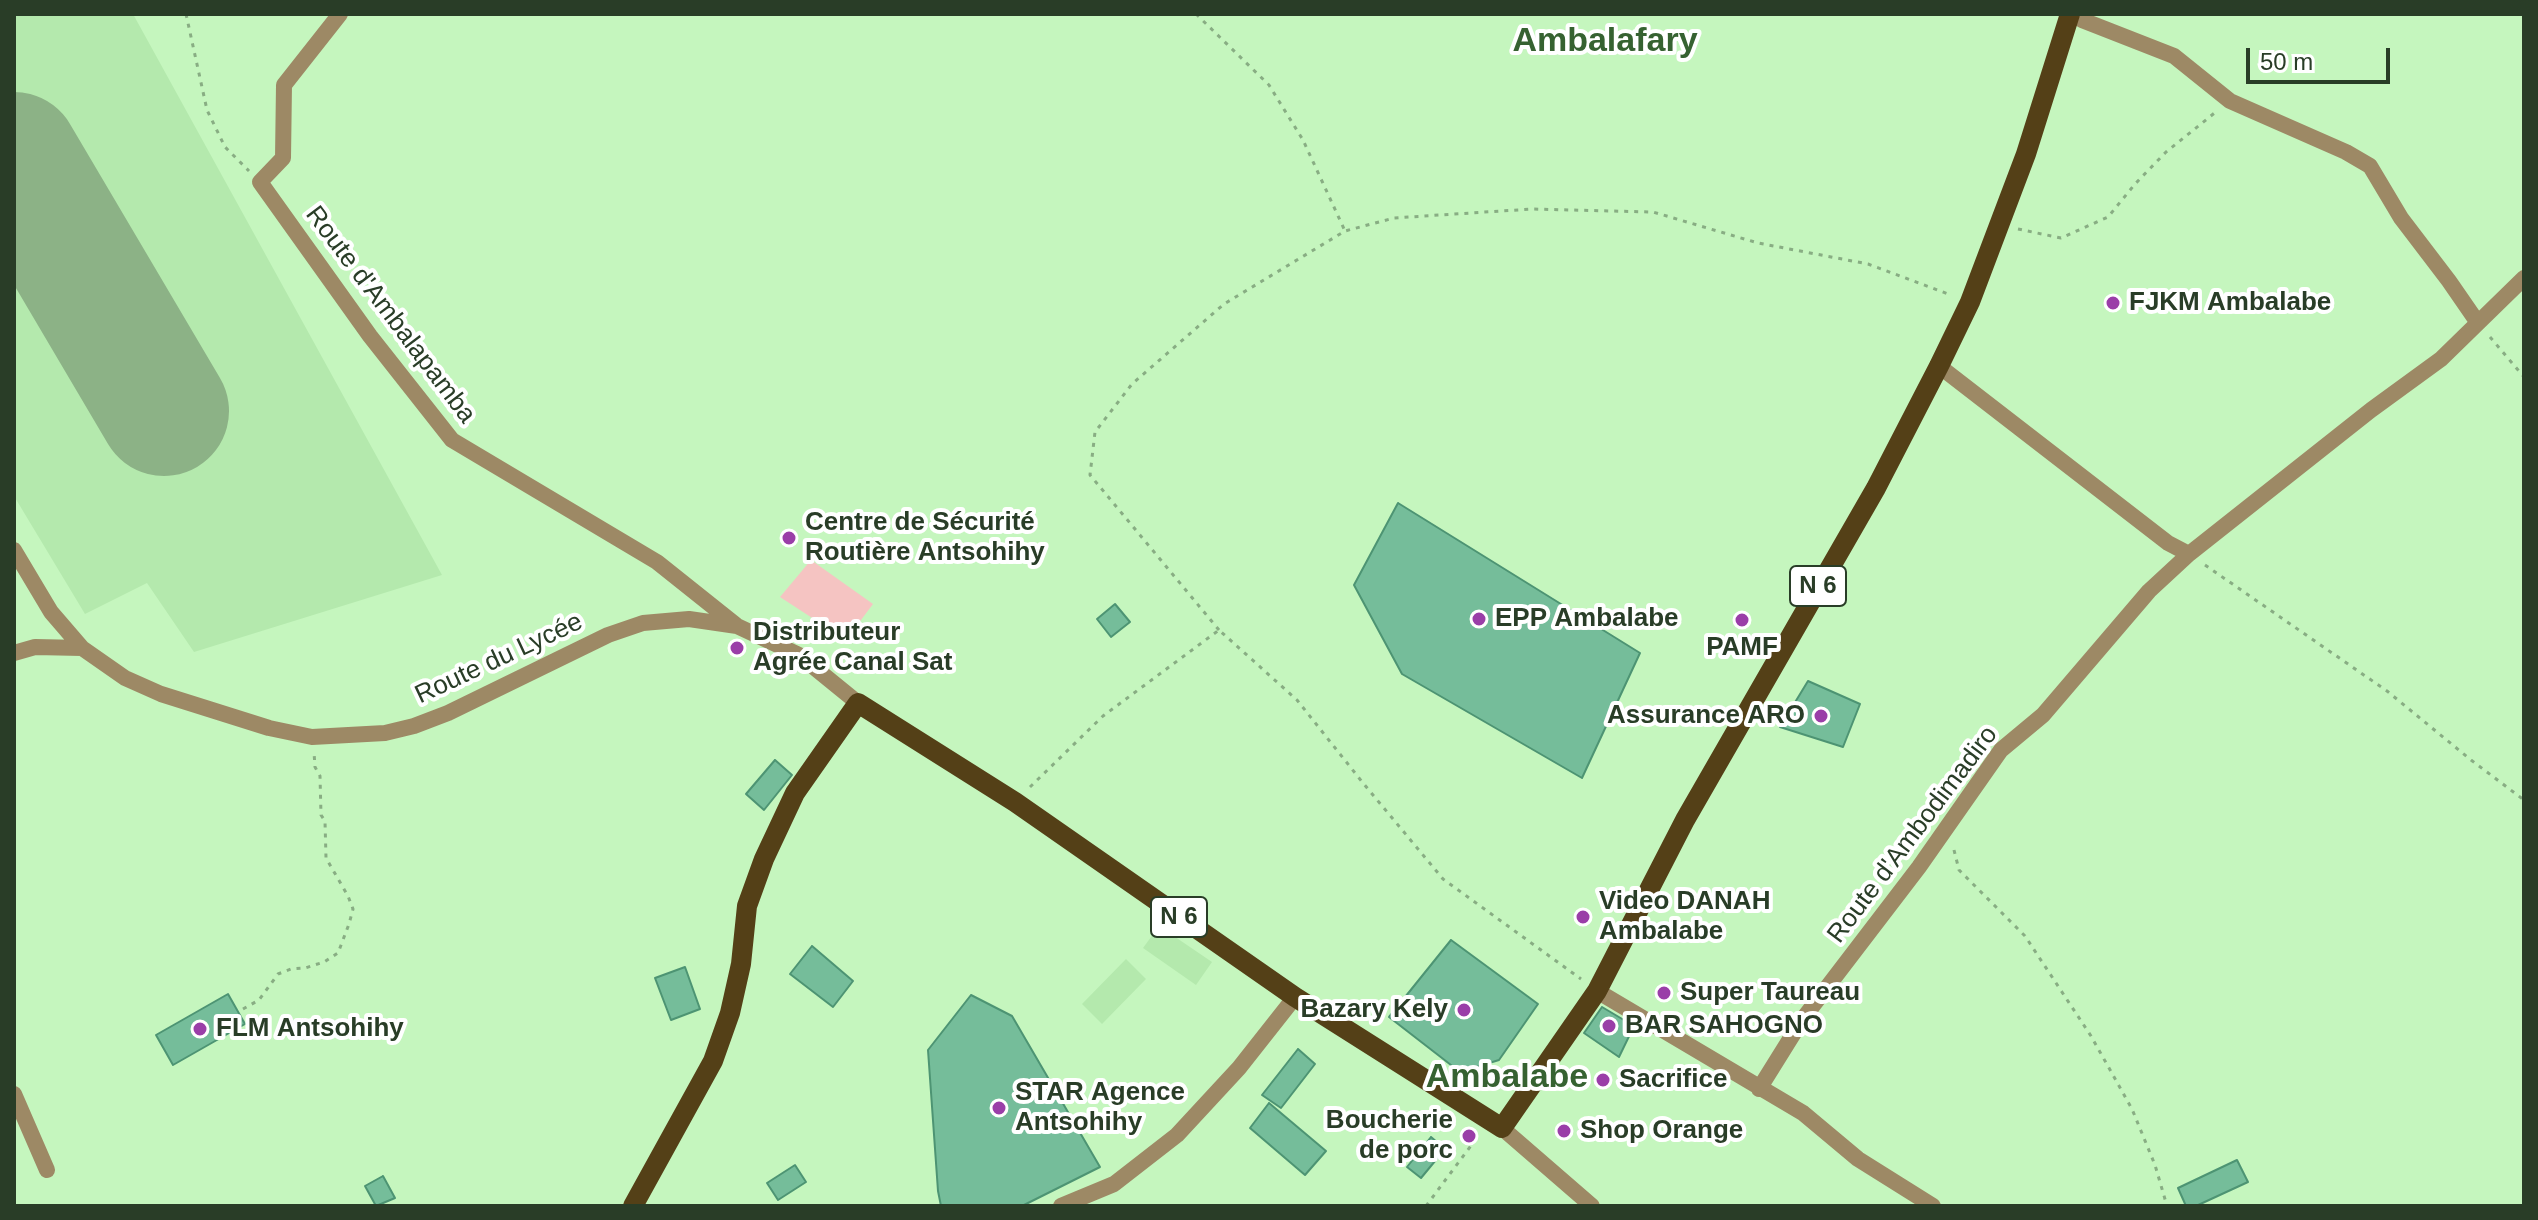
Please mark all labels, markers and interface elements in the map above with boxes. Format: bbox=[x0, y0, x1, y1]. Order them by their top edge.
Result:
district label: Ambalafary bbox=[1512, 22, 1698, 62]
scale bar bbox=[2250, 32, 2394, 82]
text: 50 m bbox=[2260, 48, 2313, 75]
street label: Route d'Ambalapamba bbox=[298, 200, 482, 430]
place label: FJKM Ambalabe bbox=[2129, 287, 2331, 319]
marker: FJKM Ambalabe bbox=[2104, 294, 2122, 312]
place label: Centre de Sécurité Routière Antsohihy bbox=[805, 507, 1045, 568]
marker: Centre de Sécurité Routière Antsohihy bbox=[780, 529, 798, 547]
road number: N 6 bbox=[1790, 566, 1846, 606]
place label: EPP Ambalabe bbox=[1495, 603, 1679, 635]
street label: Route du Lycée bbox=[410, 607, 588, 711]
marker: EPP Ambalabe bbox=[1470, 610, 1488, 628]
marker: PAMF bbox=[1733, 611, 1751, 629]
place label: Distributeur Agrée Canal Sat bbox=[753, 617, 952, 678]
place label: PAMF bbox=[1706, 632, 1778, 664]
marker: Distributeur Agrée Canal Sat bbox=[728, 639, 746, 657]
place label: Assurance ARO bbox=[1607, 700, 1805, 732]
marker: Assurance ARO bbox=[1812, 707, 1830, 725]
street label: Route d'Ambodimadiro bbox=[1821, 720, 2005, 950]
place label: Video DANAH Ambalabe bbox=[1599, 886, 1770, 948]
road number: N 6 bbox=[1151, 897, 1207, 937]
marker: Video DANAH Ambalabe bbox=[1574, 908, 1592, 926]
place label: Super Taureau bbox=[1680, 977, 1860, 1009]
marker: Super Taureau bbox=[1655, 984, 1673, 1002]
place label: Bazary Kely bbox=[1301, 994, 1448, 1026]
marker: Bazary Kely bbox=[1455, 1001, 1473, 1019]
place label: BAR SAHOGNO bbox=[1625, 1010, 1823, 1042]
place label: FLM Antsohihy bbox=[216, 1013, 404, 1045]
marker: BAR SAHOGNO bbox=[1600, 1017, 1618, 1035]
marker: FLM Antsohihy bbox=[191, 1020, 209, 1038]
district label: Ambalabe bbox=[1426, 1058, 1588, 1098]
place label: Sacrifice bbox=[1619, 1064, 1727, 1096]
marker: Sacrifice bbox=[1594, 1071, 1612, 1089]
place label: STAR Agence Antsohihy bbox=[1015, 1077, 1185, 1138]
marker: STAR Agence Antsohihy bbox=[990, 1099, 1008, 1117]
place label: Boucherie de porc bbox=[1326, 1105, 1453, 1166]
place label: Shop Orange bbox=[1580, 1115, 1743, 1147]
marker: Shop Orange bbox=[1555, 1122, 1573, 1140]
marker: Boucherie de porc bbox=[1460, 1127, 1478, 1145]

